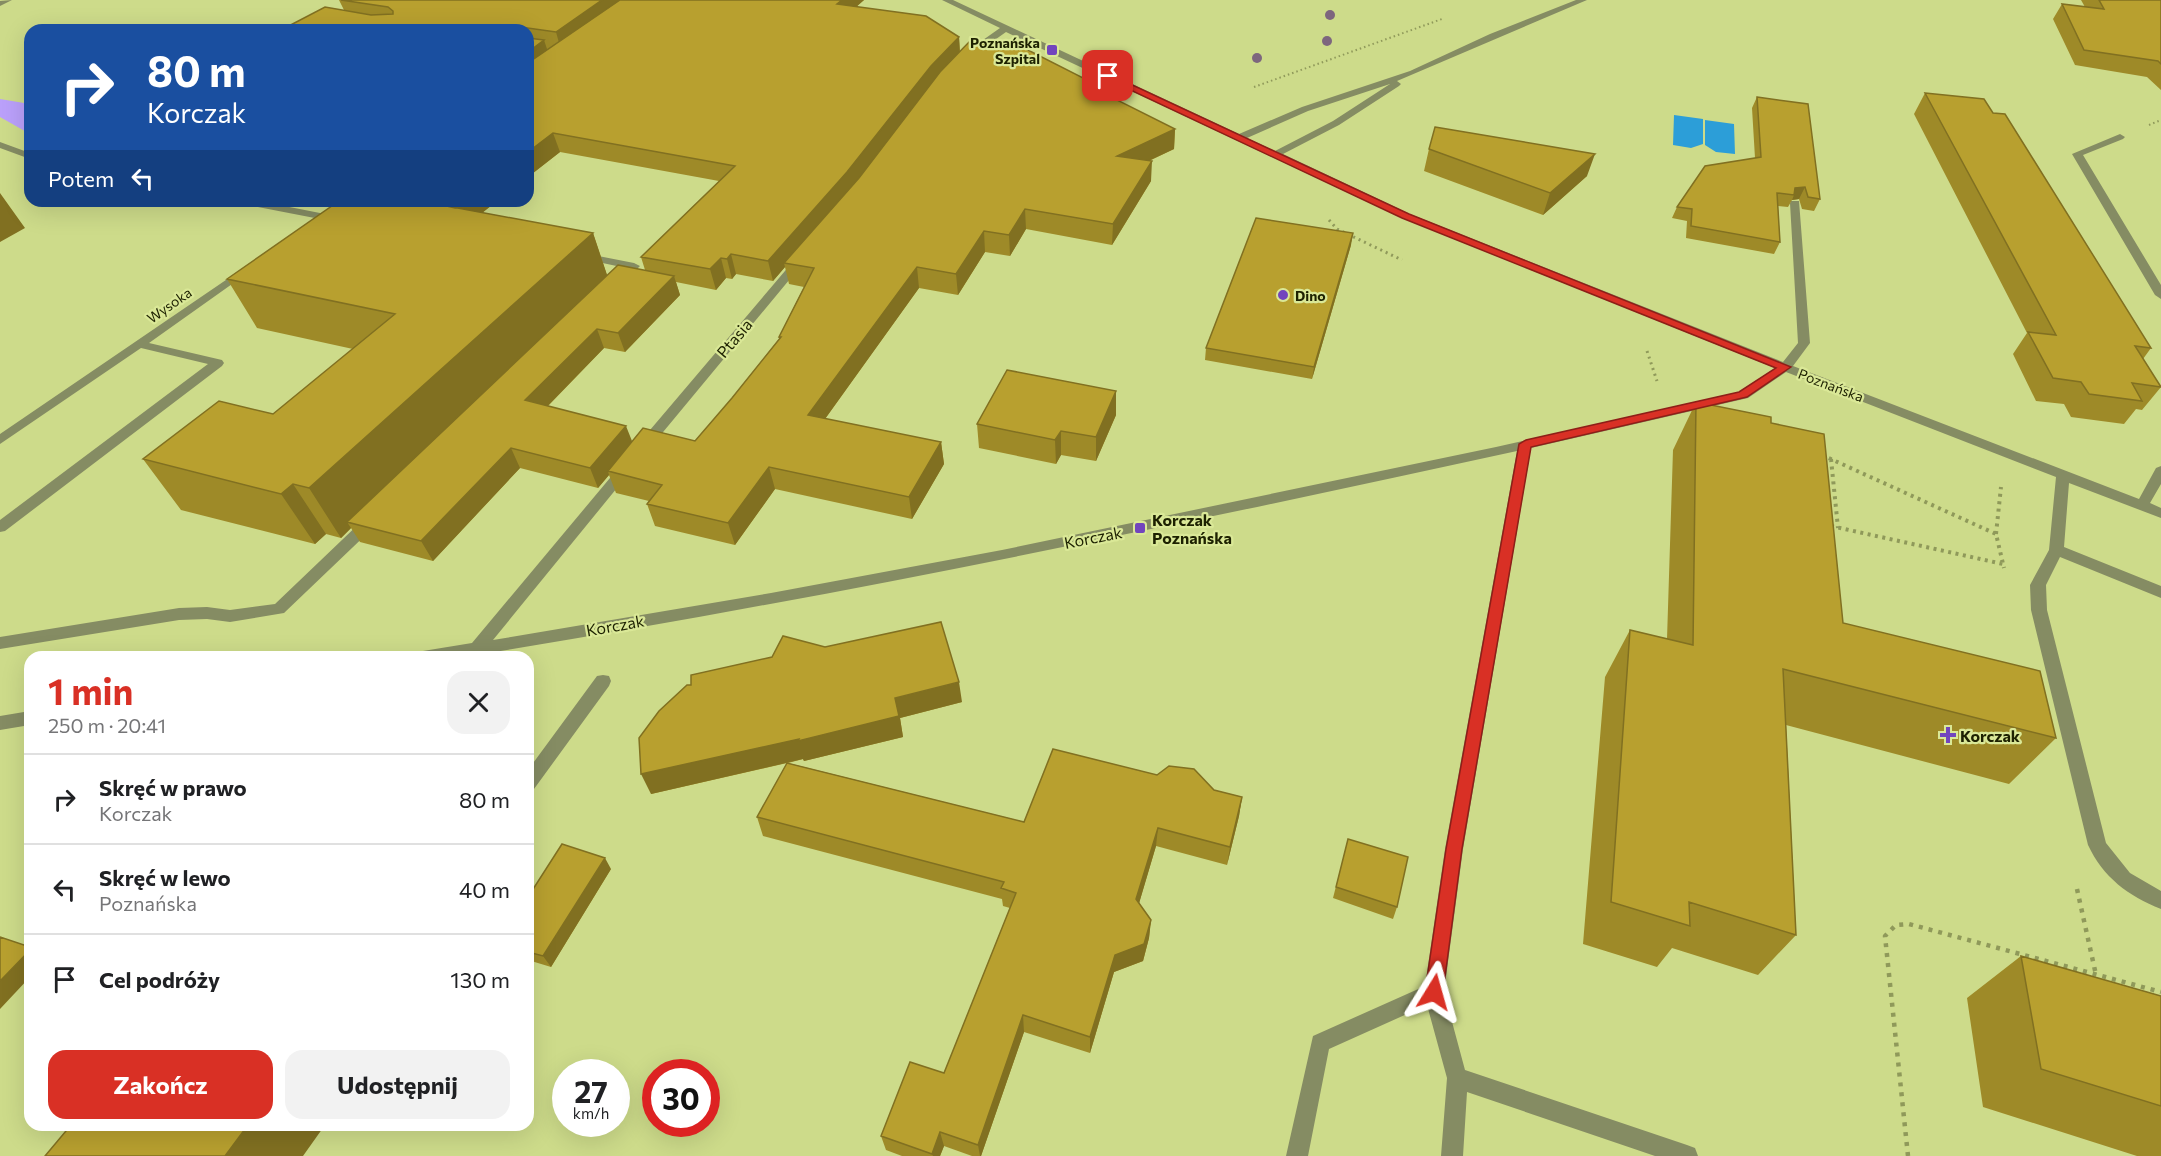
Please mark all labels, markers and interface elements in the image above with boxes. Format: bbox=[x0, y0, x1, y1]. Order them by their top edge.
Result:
place label: Poznańska Szpital bbox=[970, 34, 1040, 67]
marker: Poznańska Szpital bbox=[1045, 43, 1059, 57]
text: 80 m bbox=[147, 44, 246, 96]
icon: right bbox=[48, 48, 126, 126]
pin bbox=[1082, 50, 1133, 101]
icon: arrive bbox=[1091, 59, 1124, 92]
text: Korczak bbox=[147, 96, 246, 129]
icon: left bbox=[126, 162, 159, 195]
text: Potem bbox=[48, 165, 114, 192]
street label: Wysoka bbox=[143, 284, 195, 326]
place label: Dino bbox=[1295, 287, 1326, 304]
marker: Dino bbox=[1276, 288, 1290, 302]
street label: Ptasia bbox=[712, 315, 756, 361]
street label: Poznańska bbox=[1796, 365, 1866, 405]
place label: Korczak Poznańska bbox=[1152, 510, 1232, 547]
marker: Korczak Poznańska bbox=[1133, 521, 1147, 535]
street label: Korczak bbox=[1062, 522, 1124, 552]
street label: Korczak bbox=[584, 610, 646, 639]
text: 1 min bbox=[48, 668, 133, 712]
button: close bbox=[447, 671, 510, 734]
text: 250 m · 20:41 bbox=[48, 713, 166, 737]
place label: Korczak bbox=[1960, 726, 2021, 745]
marker: Korczak bbox=[1941, 728, 1955, 742]
text: Skręć w prawo bbox=[99, 774, 247, 801]
icon: right bbox=[48, 783, 81, 816]
text: 80 m bbox=[459, 786, 510, 813]
text: Korczak bbox=[99, 801, 172, 825]
text: Skręć w lewo bbox=[99, 864, 231, 891]
icon: left bbox=[48, 873, 81, 906]
text: 40 m bbox=[459, 876, 510, 903]
text: Poznańska bbox=[99, 891, 197, 915]
position arrow bbox=[1402, 960, 1466, 1024]
icon: arrive bbox=[48, 963, 81, 996]
text: Cel podróży bbox=[99, 966, 220, 993]
text: 130 m bbox=[450, 966, 510, 993]
button: Zakończ bbox=[48, 1050, 273, 1119]
button: Udostępnij bbox=[285, 1050, 510, 1119]
speed limit sign: 30 bbox=[642, 1059, 720, 1137]
text: 27 bbox=[574, 1072, 608, 1109]
text: km/h bbox=[573, 1104, 609, 1122]

